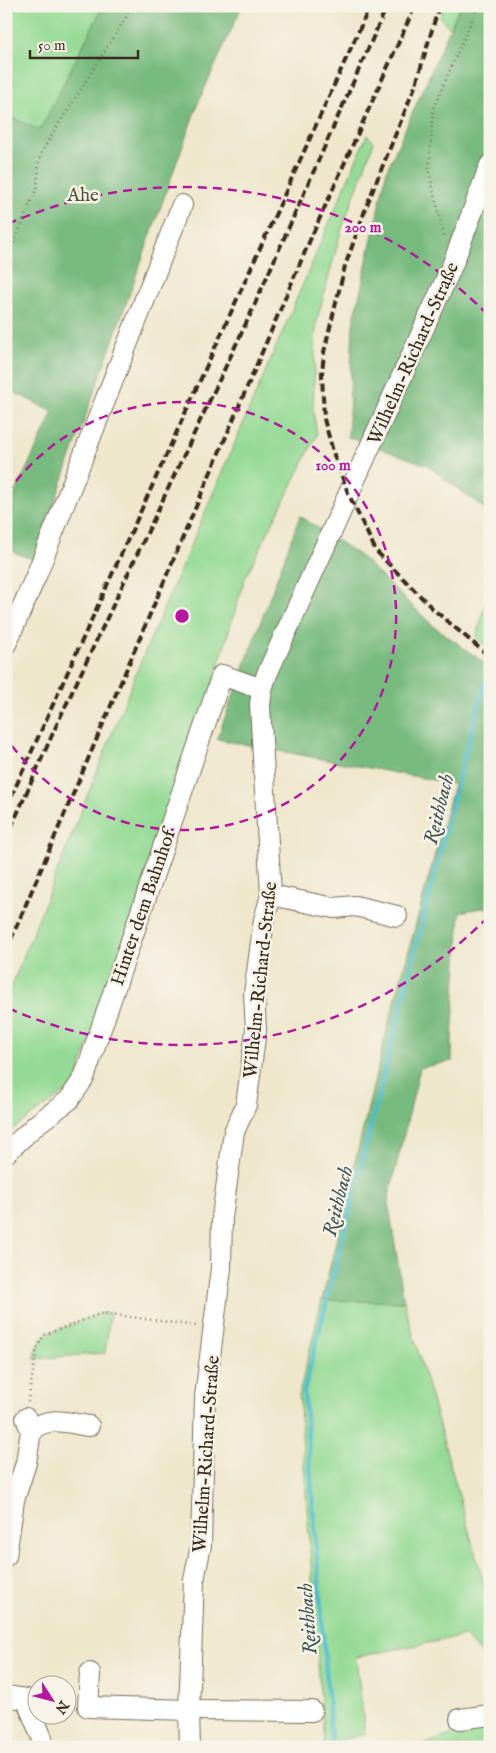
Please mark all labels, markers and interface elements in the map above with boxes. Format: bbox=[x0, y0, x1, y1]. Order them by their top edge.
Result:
scale bar bbox=[30, 28, 138, 60]
text: 50 m bbox=[38, 36, 66, 55]
park label: Ahe bbox=[66, 184, 99, 208]
text: 200 m bbox=[345, 218, 382, 237]
street label: Wilhelm-Richard-Straße bbox=[363, 258, 465, 449]
text: 100 m bbox=[315, 456, 351, 475]
centre of rings bbox=[173, 607, 191, 625]
water label: Reithbach bbox=[419, 771, 460, 847]
street label: Hinter dem Bahnhof bbox=[106, 823, 183, 989]
street label: Wilhelm-Richard-Straße bbox=[239, 880, 283, 1080]
water label: Reithbach bbox=[318, 1163, 359, 1239]
street label: Wilhelm-Richard-Straße bbox=[188, 1354, 226, 1554]
water label: Reithbach bbox=[293, 1582, 323, 1655]
north arrow bbox=[28, 1676, 78, 1726]
text: N bbox=[51, 1696, 73, 1717]

